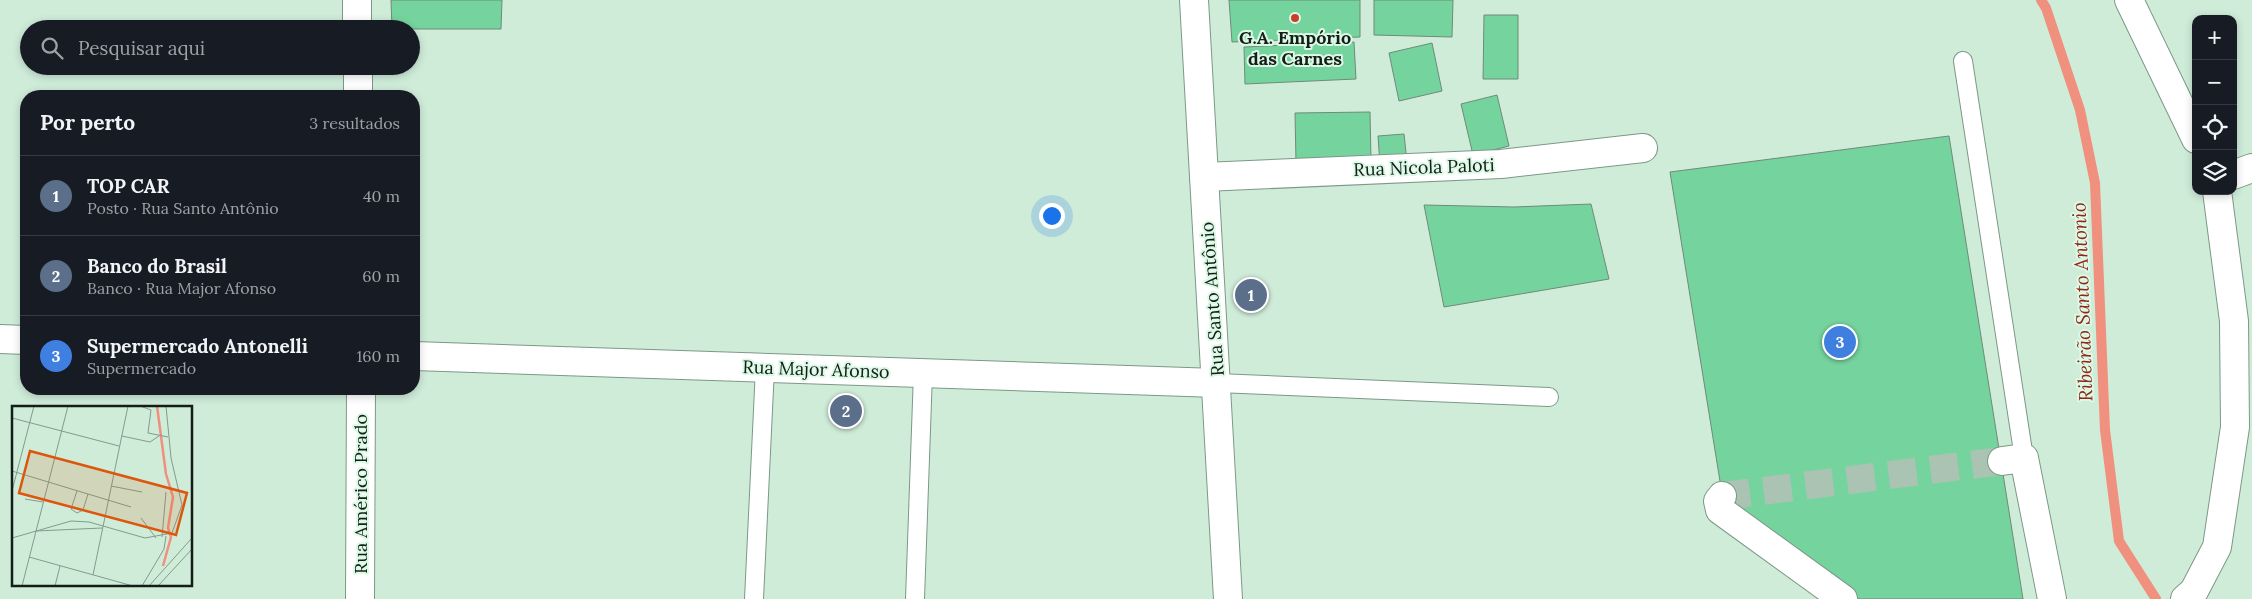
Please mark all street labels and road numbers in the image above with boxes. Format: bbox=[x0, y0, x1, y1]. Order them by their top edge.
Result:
street label: Rua Nicola Paloti bbox=[1353, 153, 1495, 181]
street label: Rua Santo Antônio bbox=[1195, 221, 1229, 377]
street label: Rua Major Afonso bbox=[742, 355, 890, 383]
street label: Rua Américo Prado bbox=[349, 414, 372, 574]

